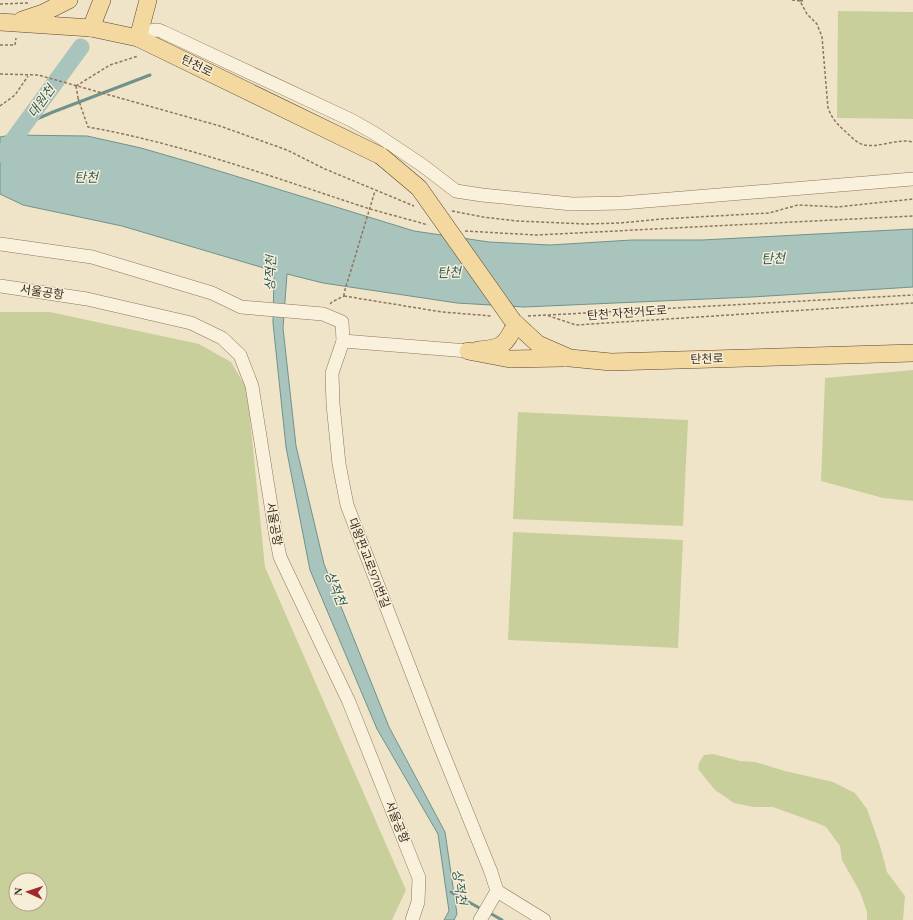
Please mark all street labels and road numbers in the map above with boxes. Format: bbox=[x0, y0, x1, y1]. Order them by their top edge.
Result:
street label: 탄천로 bbox=[179, 52, 215, 80]
street label: 서울공항 bbox=[19, 282, 65, 302]
street label: 탄천 자전거도로 bbox=[586, 303, 668, 323]
street label: 탄천로 bbox=[690, 351, 724, 367]
street label: 서울공항 bbox=[263, 501, 285, 547]
street label: 대왕판교로970번길 bbox=[345, 516, 393, 610]
street label: 서울공항 bbox=[382, 799, 412, 845]

